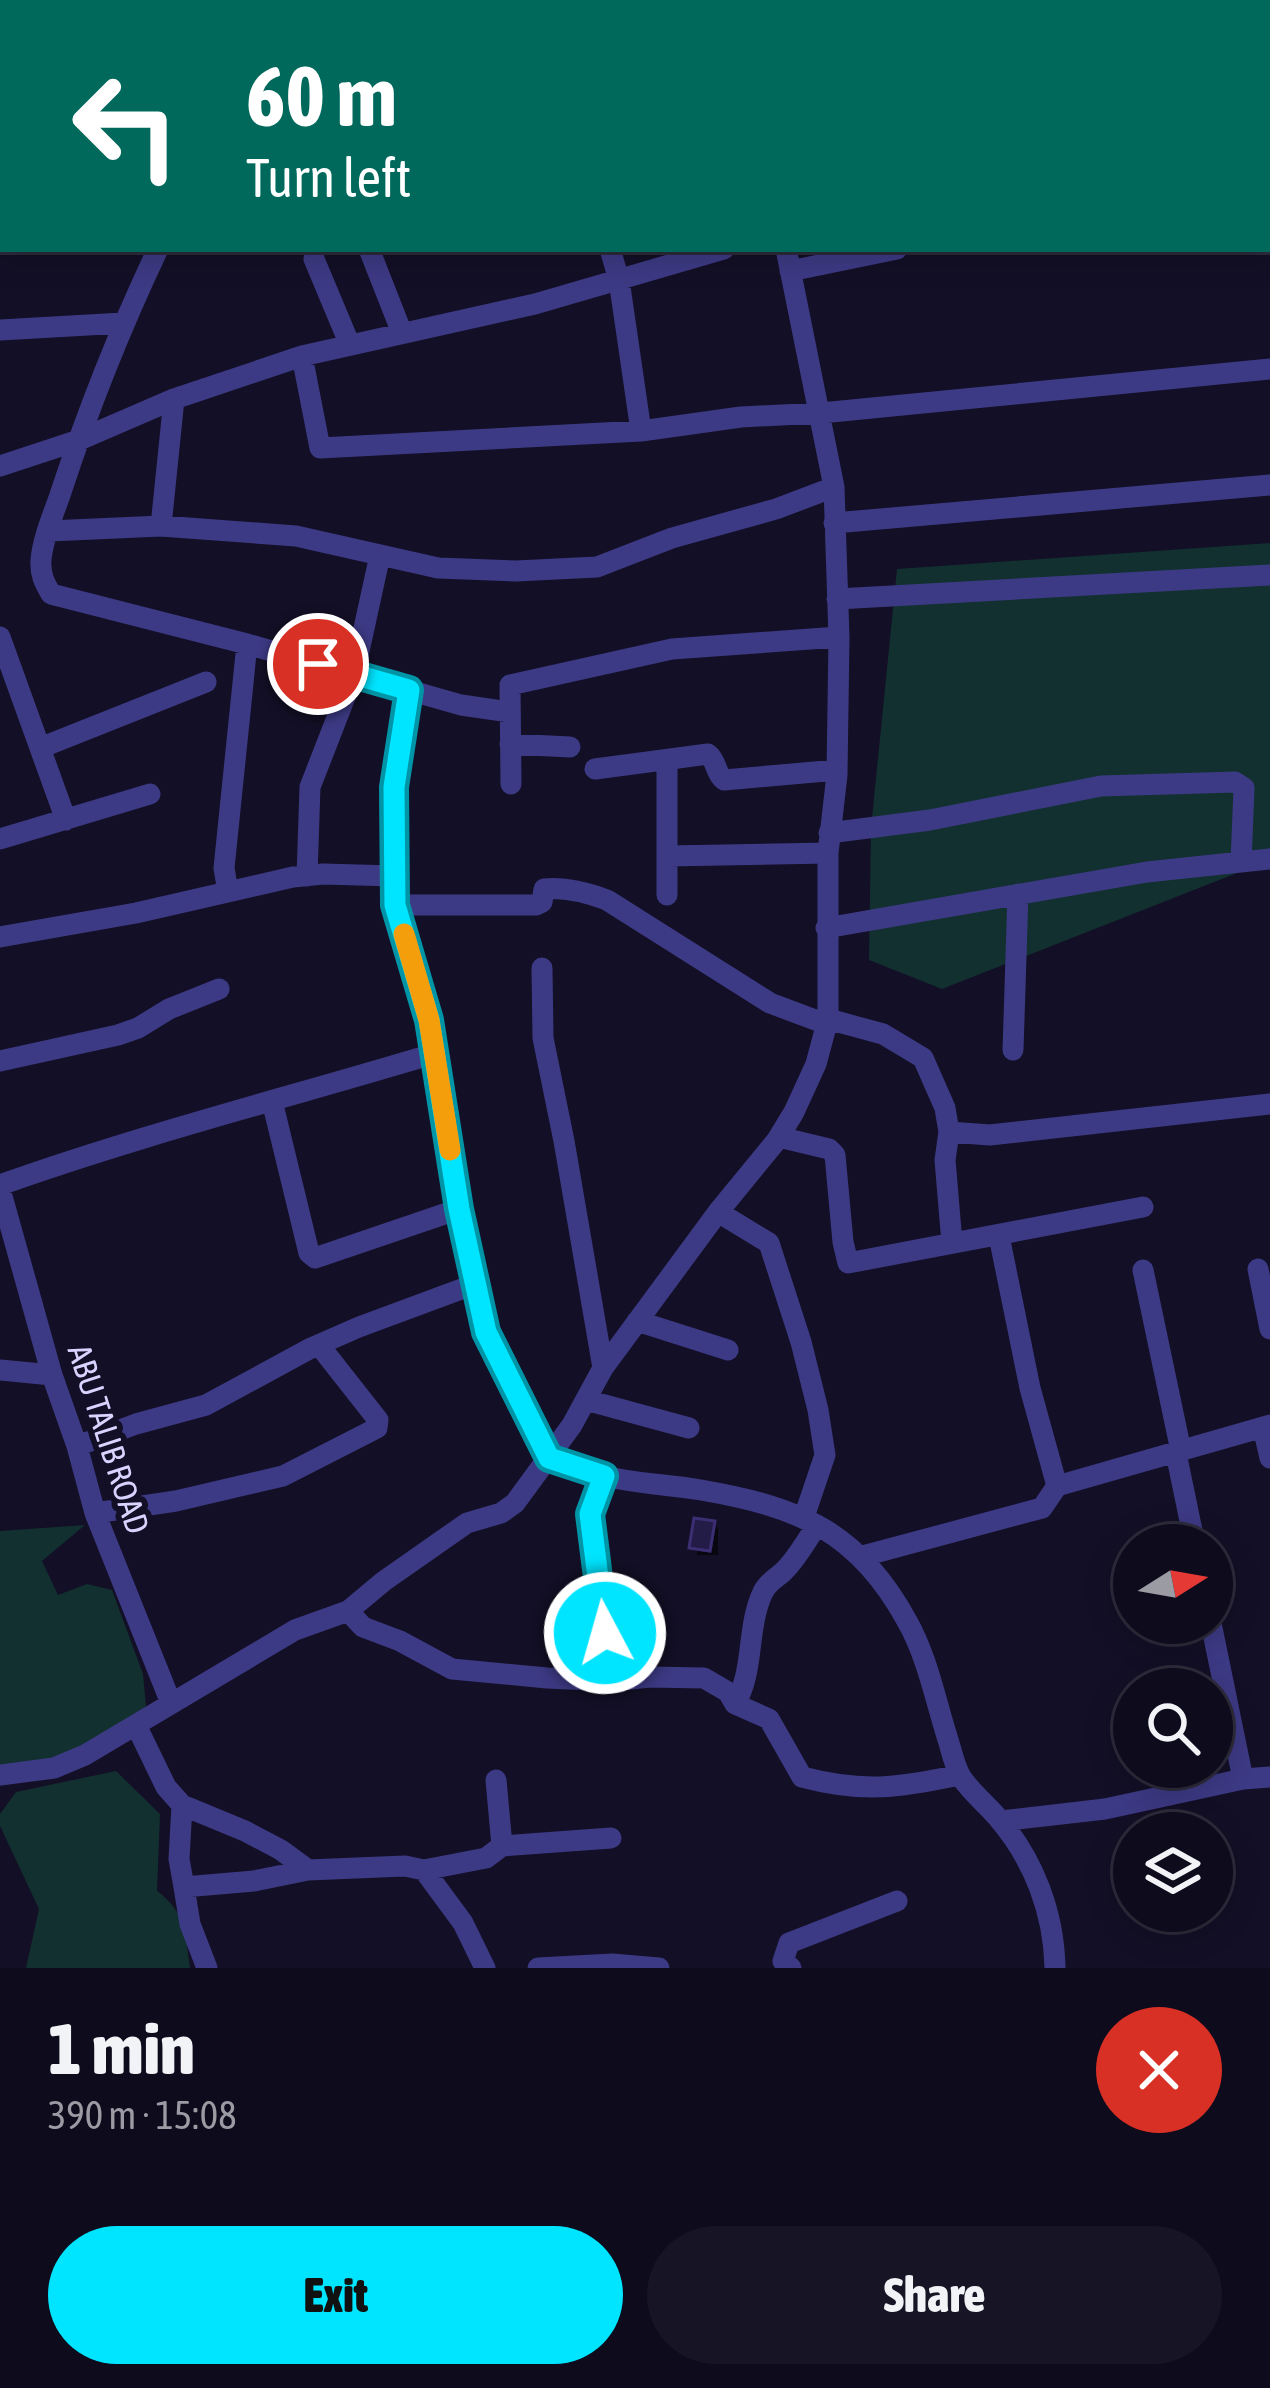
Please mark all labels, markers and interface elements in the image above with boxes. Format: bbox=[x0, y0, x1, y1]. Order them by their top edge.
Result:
icon: left bbox=[48, 48, 204, 204]
text: 60 m bbox=[246, 48, 397, 144]
text: Turn left bbox=[246, 147, 411, 208]
pin bbox=[267, 613, 369, 715]
icon: arrive bbox=[285, 631, 351, 697]
street label: ABU TALIB ROAD bbox=[61, 1340, 157, 1538]
north arrow bbox=[1113, 1524, 1233, 1644]
map controls bbox=[1113, 1524, 1233, 1932]
position arrow bbox=[542, 1570, 668, 1696]
button: search bbox=[1113, 1668, 1233, 1788]
button: layers bbox=[1113, 1812, 1233, 1932]
text: 1 min bbox=[48, 2007, 195, 2089]
button: close bbox=[1096, 2007, 1222, 2133]
text: 390 m · 15:08 bbox=[48, 2093, 237, 2137]
button: Exit bbox=[48, 2226, 623, 2364]
button: Share bbox=[647, 2226, 1222, 2364]

